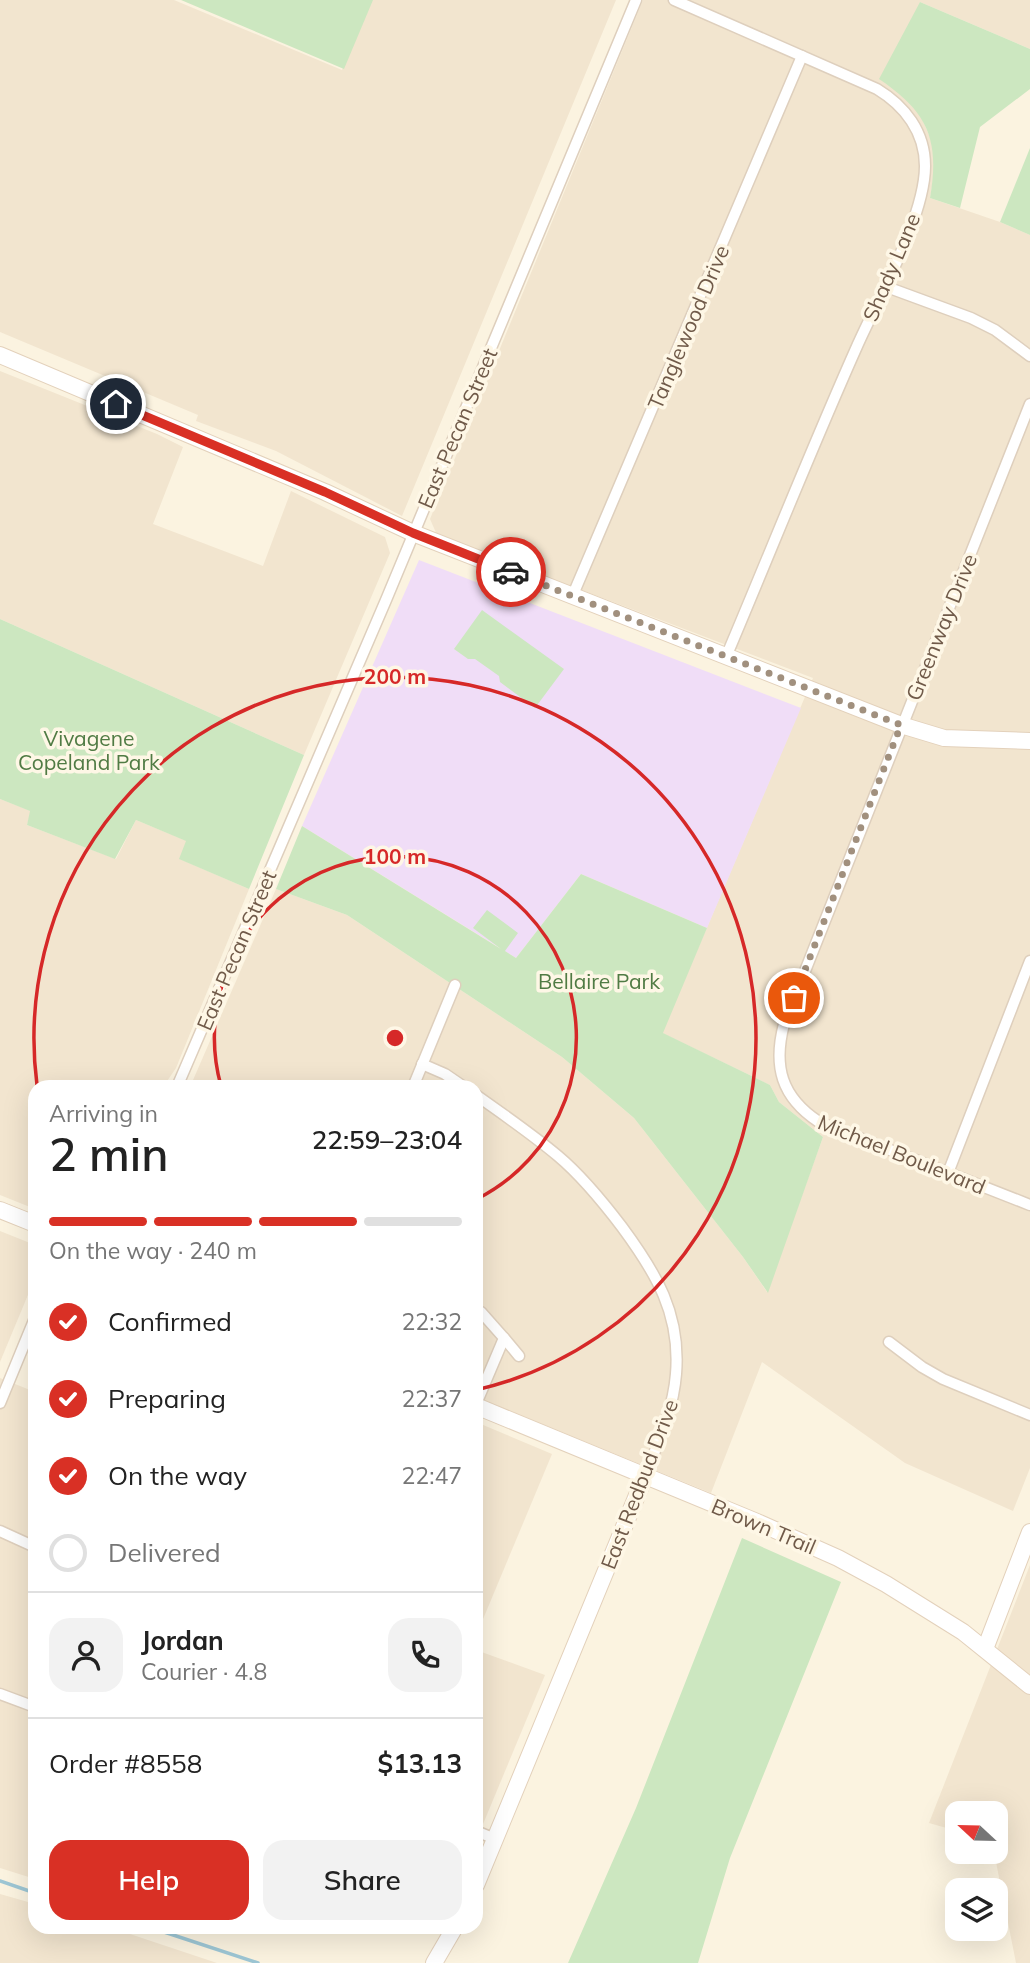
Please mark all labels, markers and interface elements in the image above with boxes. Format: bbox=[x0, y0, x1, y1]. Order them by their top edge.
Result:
street label: Shady Lane bbox=[857, 209, 925, 325]
street label: Tanglewood Drive bbox=[642, 241, 734, 413]
street label: East Pecan Street bbox=[412, 344, 502, 512]
pin bbox=[86, 374, 146, 434]
icon: home bbox=[97, 385, 135, 423]
courier bbox=[476, 537, 546, 607]
street label: Greenway Drive bbox=[900, 550, 982, 704]
icon: car bbox=[492, 553, 530, 591]
text: 200 m bbox=[364, 663, 426, 689]
park label: Vivagene Copeland Park bbox=[18, 725, 160, 775]
text: 100 m bbox=[364, 843, 426, 869]
street label: East Pecan Street bbox=[191, 866, 281, 1034]
park label: Bellaire Park bbox=[538, 968, 660, 994]
pin bbox=[764, 968, 824, 1028]
icon: bag bbox=[775, 979, 813, 1017]
centre of rings bbox=[383, 1026, 407, 1050]
text: Arriving in bbox=[49, 1099, 158, 1128]
street label: Michael Boulevard bbox=[814, 1109, 990, 1199]
text: 22:59–23:04 bbox=[312, 1123, 462, 1156]
text: 2 min bbox=[49, 1125, 168, 1183]
text: On the way · 240 m bbox=[49, 1236, 257, 1265]
icon: check bbox=[49, 1303, 87, 1341]
text: Confirmed bbox=[108, 1305, 232, 1338]
text: 22:32 bbox=[402, 1307, 462, 1336]
icon: check bbox=[49, 1380, 87, 1418]
text: Preparing bbox=[108, 1382, 226, 1415]
text: 22:37 bbox=[402, 1384, 462, 1413]
street label: East Redbud Drive bbox=[595, 1395, 683, 1573]
icon: check bbox=[49, 1457, 87, 1495]
text: On the way bbox=[108, 1459, 247, 1492]
text: 22:47 bbox=[402, 1461, 462, 1490]
street label: Brown Trail bbox=[708, 1492, 820, 1560]
text: Delivered bbox=[108, 1536, 221, 1569]
button: person bbox=[49, 1618, 123, 1692]
button: phone bbox=[388, 1618, 462, 1692]
text: Jordan bbox=[141, 1624, 224, 1657]
text: Courier · 4.8 bbox=[141, 1657, 267, 1686]
text: Order #8558 bbox=[49, 1747, 202, 1780]
text: $13.13 bbox=[378, 1747, 462, 1780]
north arrow bbox=[945, 1801, 1008, 1864]
map controls bbox=[945, 1801, 1008, 1941]
button: Help bbox=[49, 1840, 249, 1920]
button: Share bbox=[263, 1840, 462, 1920]
button: layers bbox=[945, 1878, 1008, 1941]

